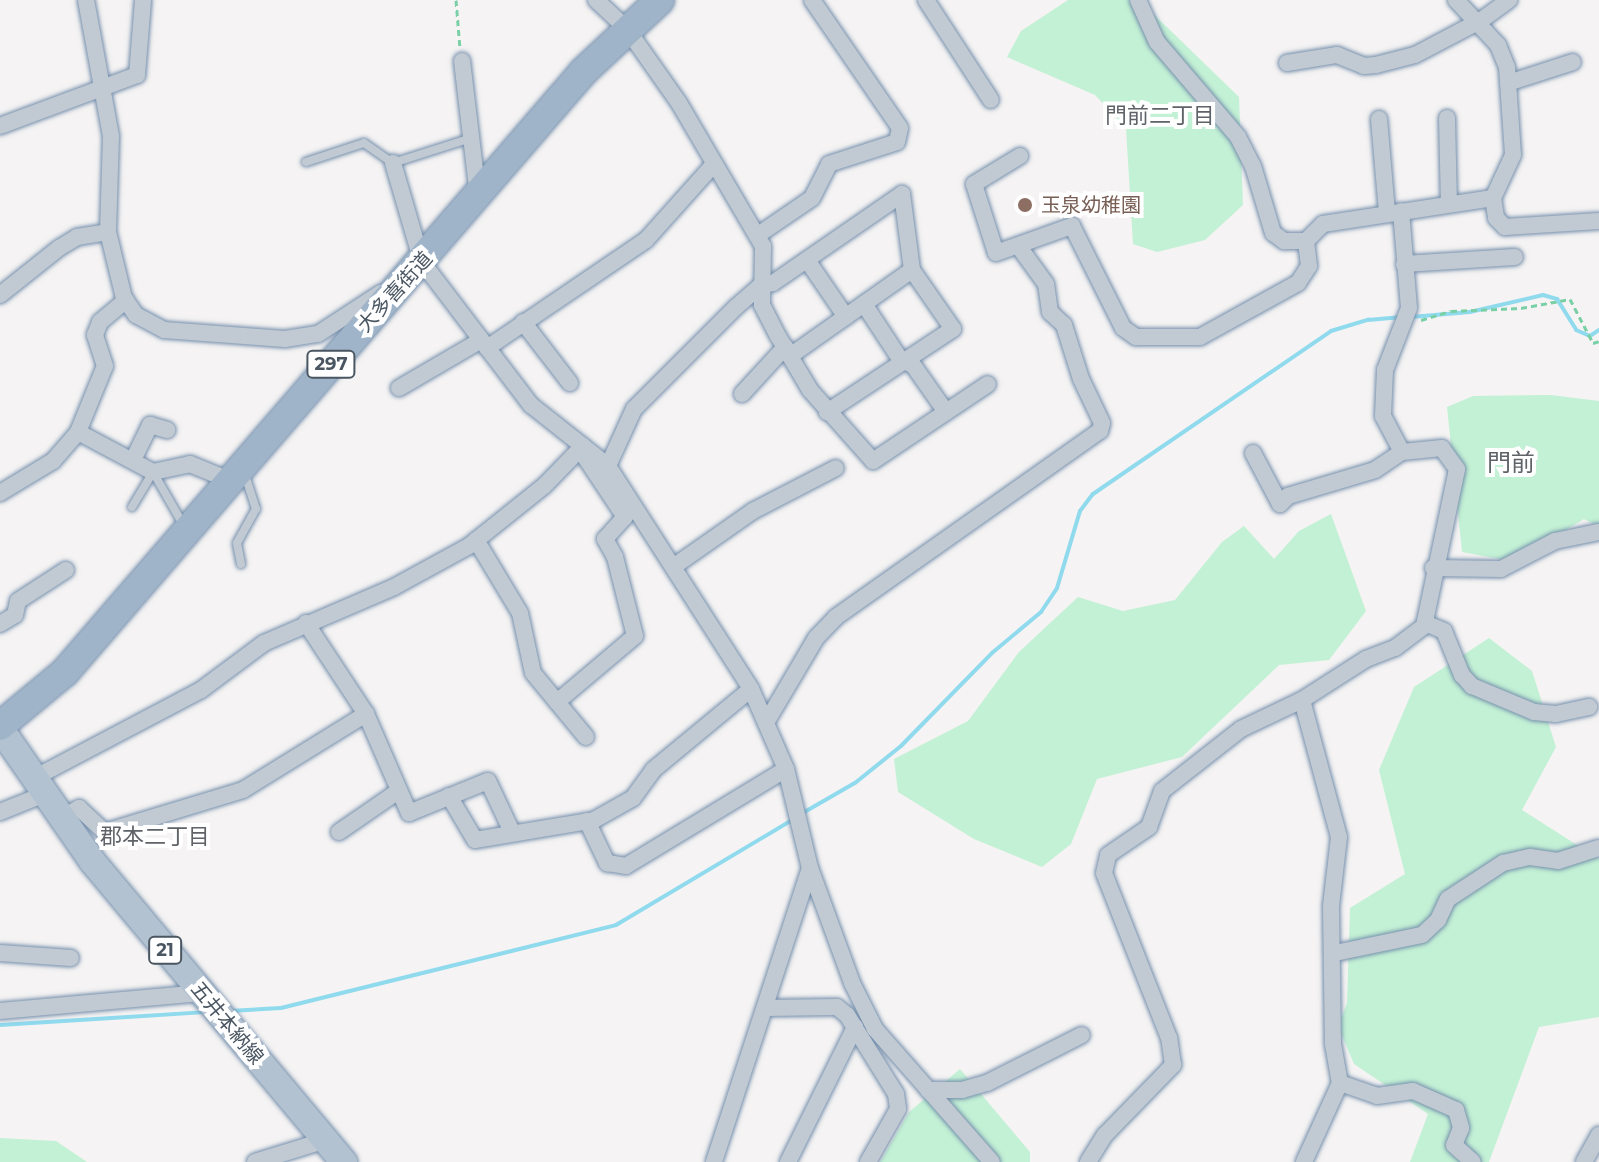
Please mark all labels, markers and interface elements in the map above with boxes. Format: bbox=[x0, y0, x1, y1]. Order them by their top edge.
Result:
district label: 門前二丁目 bbox=[1105, 103, 1215, 129]
place label: 玉泉幼稚園 bbox=[1041, 193, 1141, 217]
marker: 玉泉幼稚園 bbox=[1016, 196, 1034, 214]
street label: 大多喜街道 bbox=[353, 247, 437, 337]
road number: 297 bbox=[305, 350, 357, 378]
district label: 門前 bbox=[1487, 449, 1535, 477]
district label: 郡本二丁目 bbox=[100, 824, 210, 850]
road number: 21 bbox=[147, 936, 183, 964]
street label: 五井本納線 bbox=[186, 977, 268, 1069]

